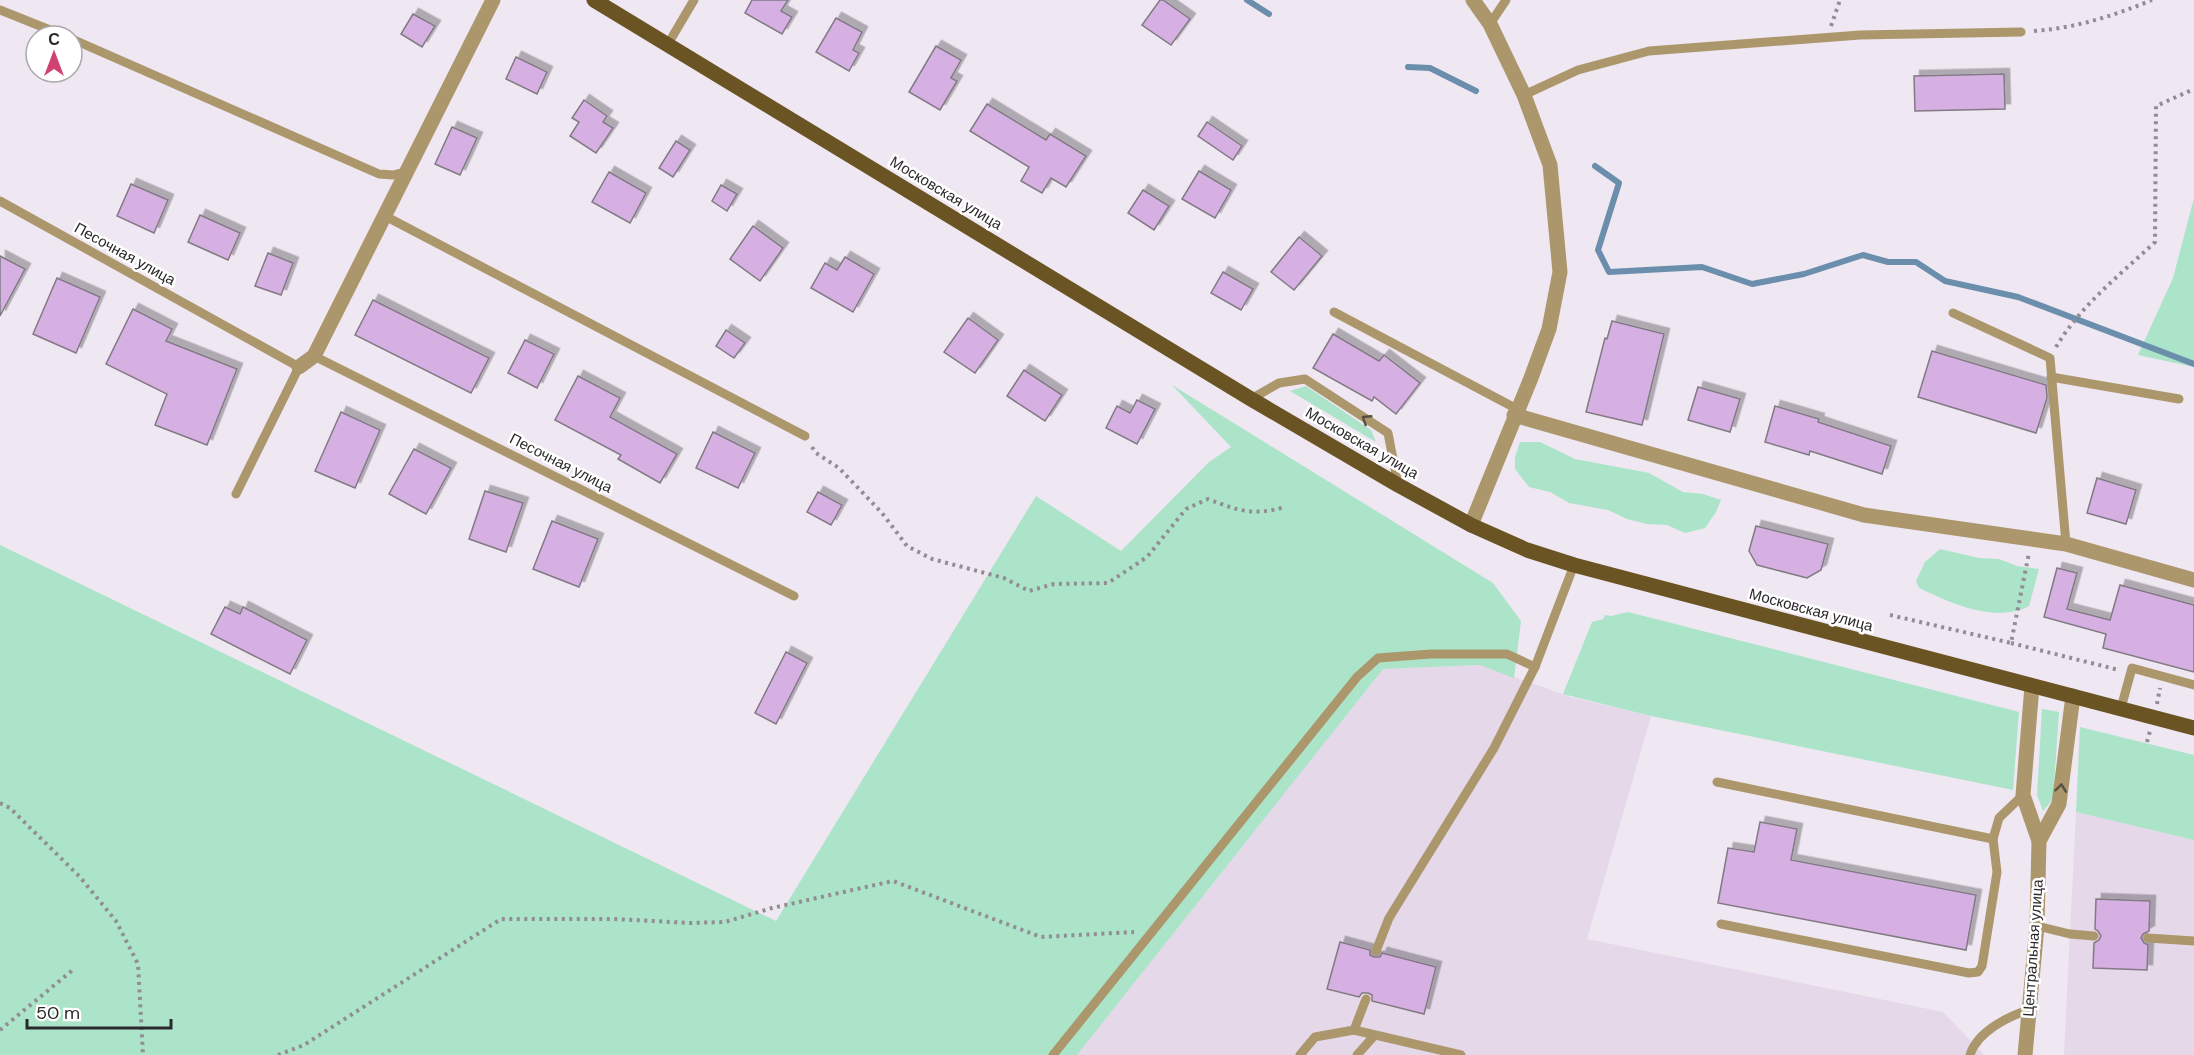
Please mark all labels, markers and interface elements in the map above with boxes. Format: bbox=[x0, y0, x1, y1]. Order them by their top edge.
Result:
north arrow bbox=[24, 24, 84, 84]
text: С bbox=[48, 29, 60, 50]
street label: Московская улица bbox=[886, 152, 1006, 235]
street label: Песочная улица bbox=[71, 218, 180, 290]
street label: Московская улица bbox=[1302, 402, 1423, 484]
one-way arrow bbox=[1362, 414, 1372, 426]
street label: Песочная улица bbox=[506, 429, 616, 498]
street label: Московская улица bbox=[1747, 584, 1876, 636]
one-way arrow bbox=[2055, 784, 2067, 793]
street label: Центральная улица bbox=[2018, 878, 2048, 1017]
scale bar bbox=[27, 992, 171, 1030]
text: 50 m bbox=[36, 1001, 80, 1025]

